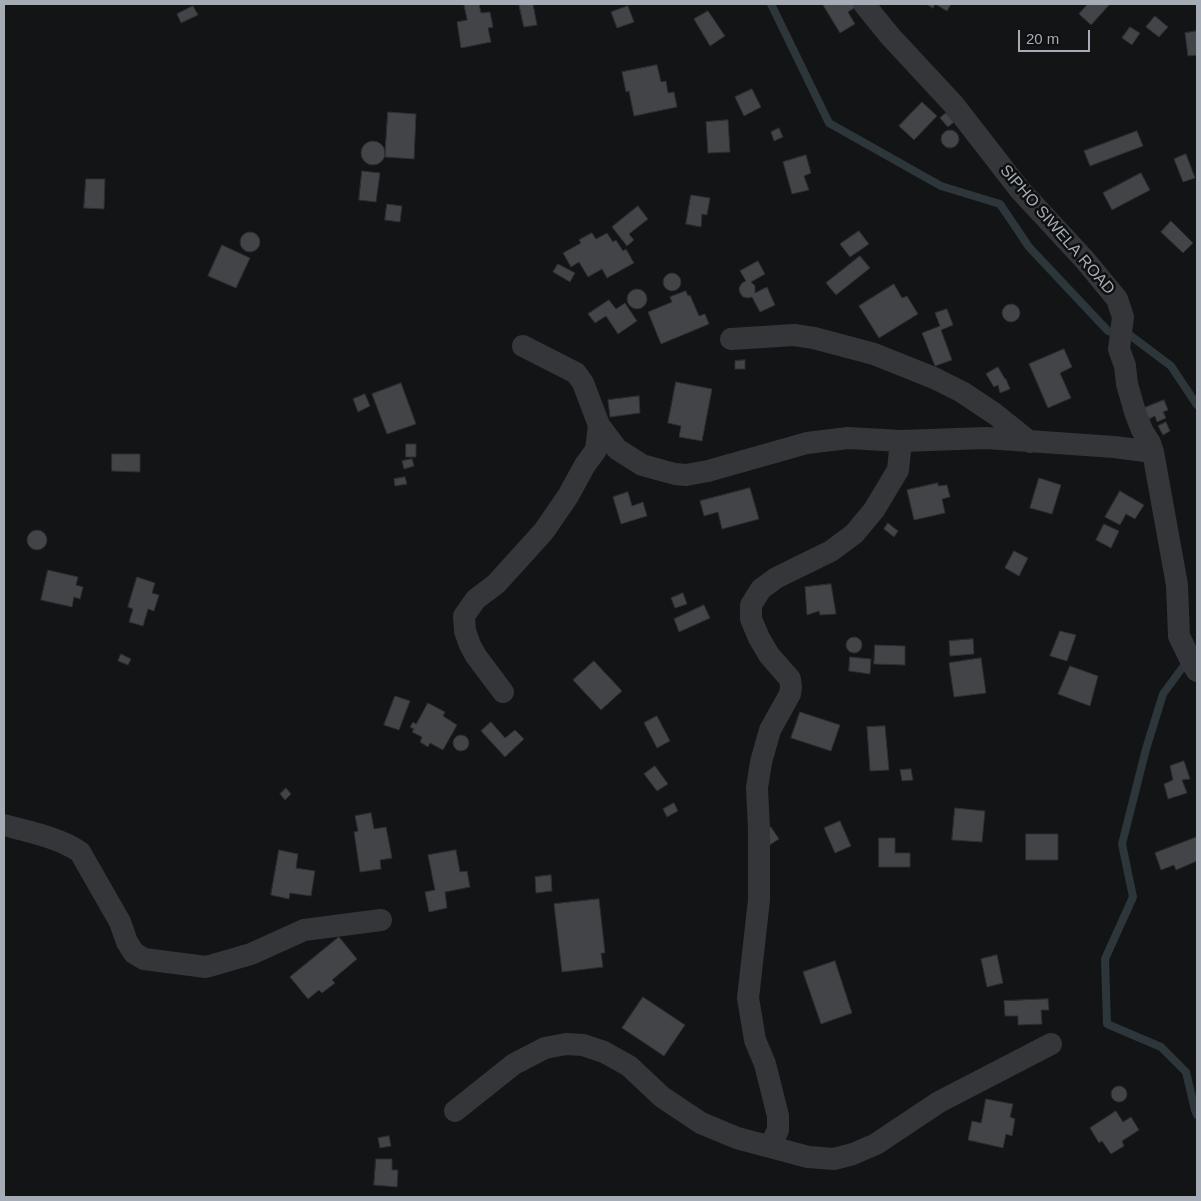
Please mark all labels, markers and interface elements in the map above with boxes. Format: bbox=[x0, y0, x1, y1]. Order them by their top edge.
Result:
scale bar bbox=[1021, 20, 1094, 52]
text: 20 m bbox=[1026, 30, 1059, 47]
street label: SIPHO SIWELA ROAD bbox=[996, 161, 1118, 299]

